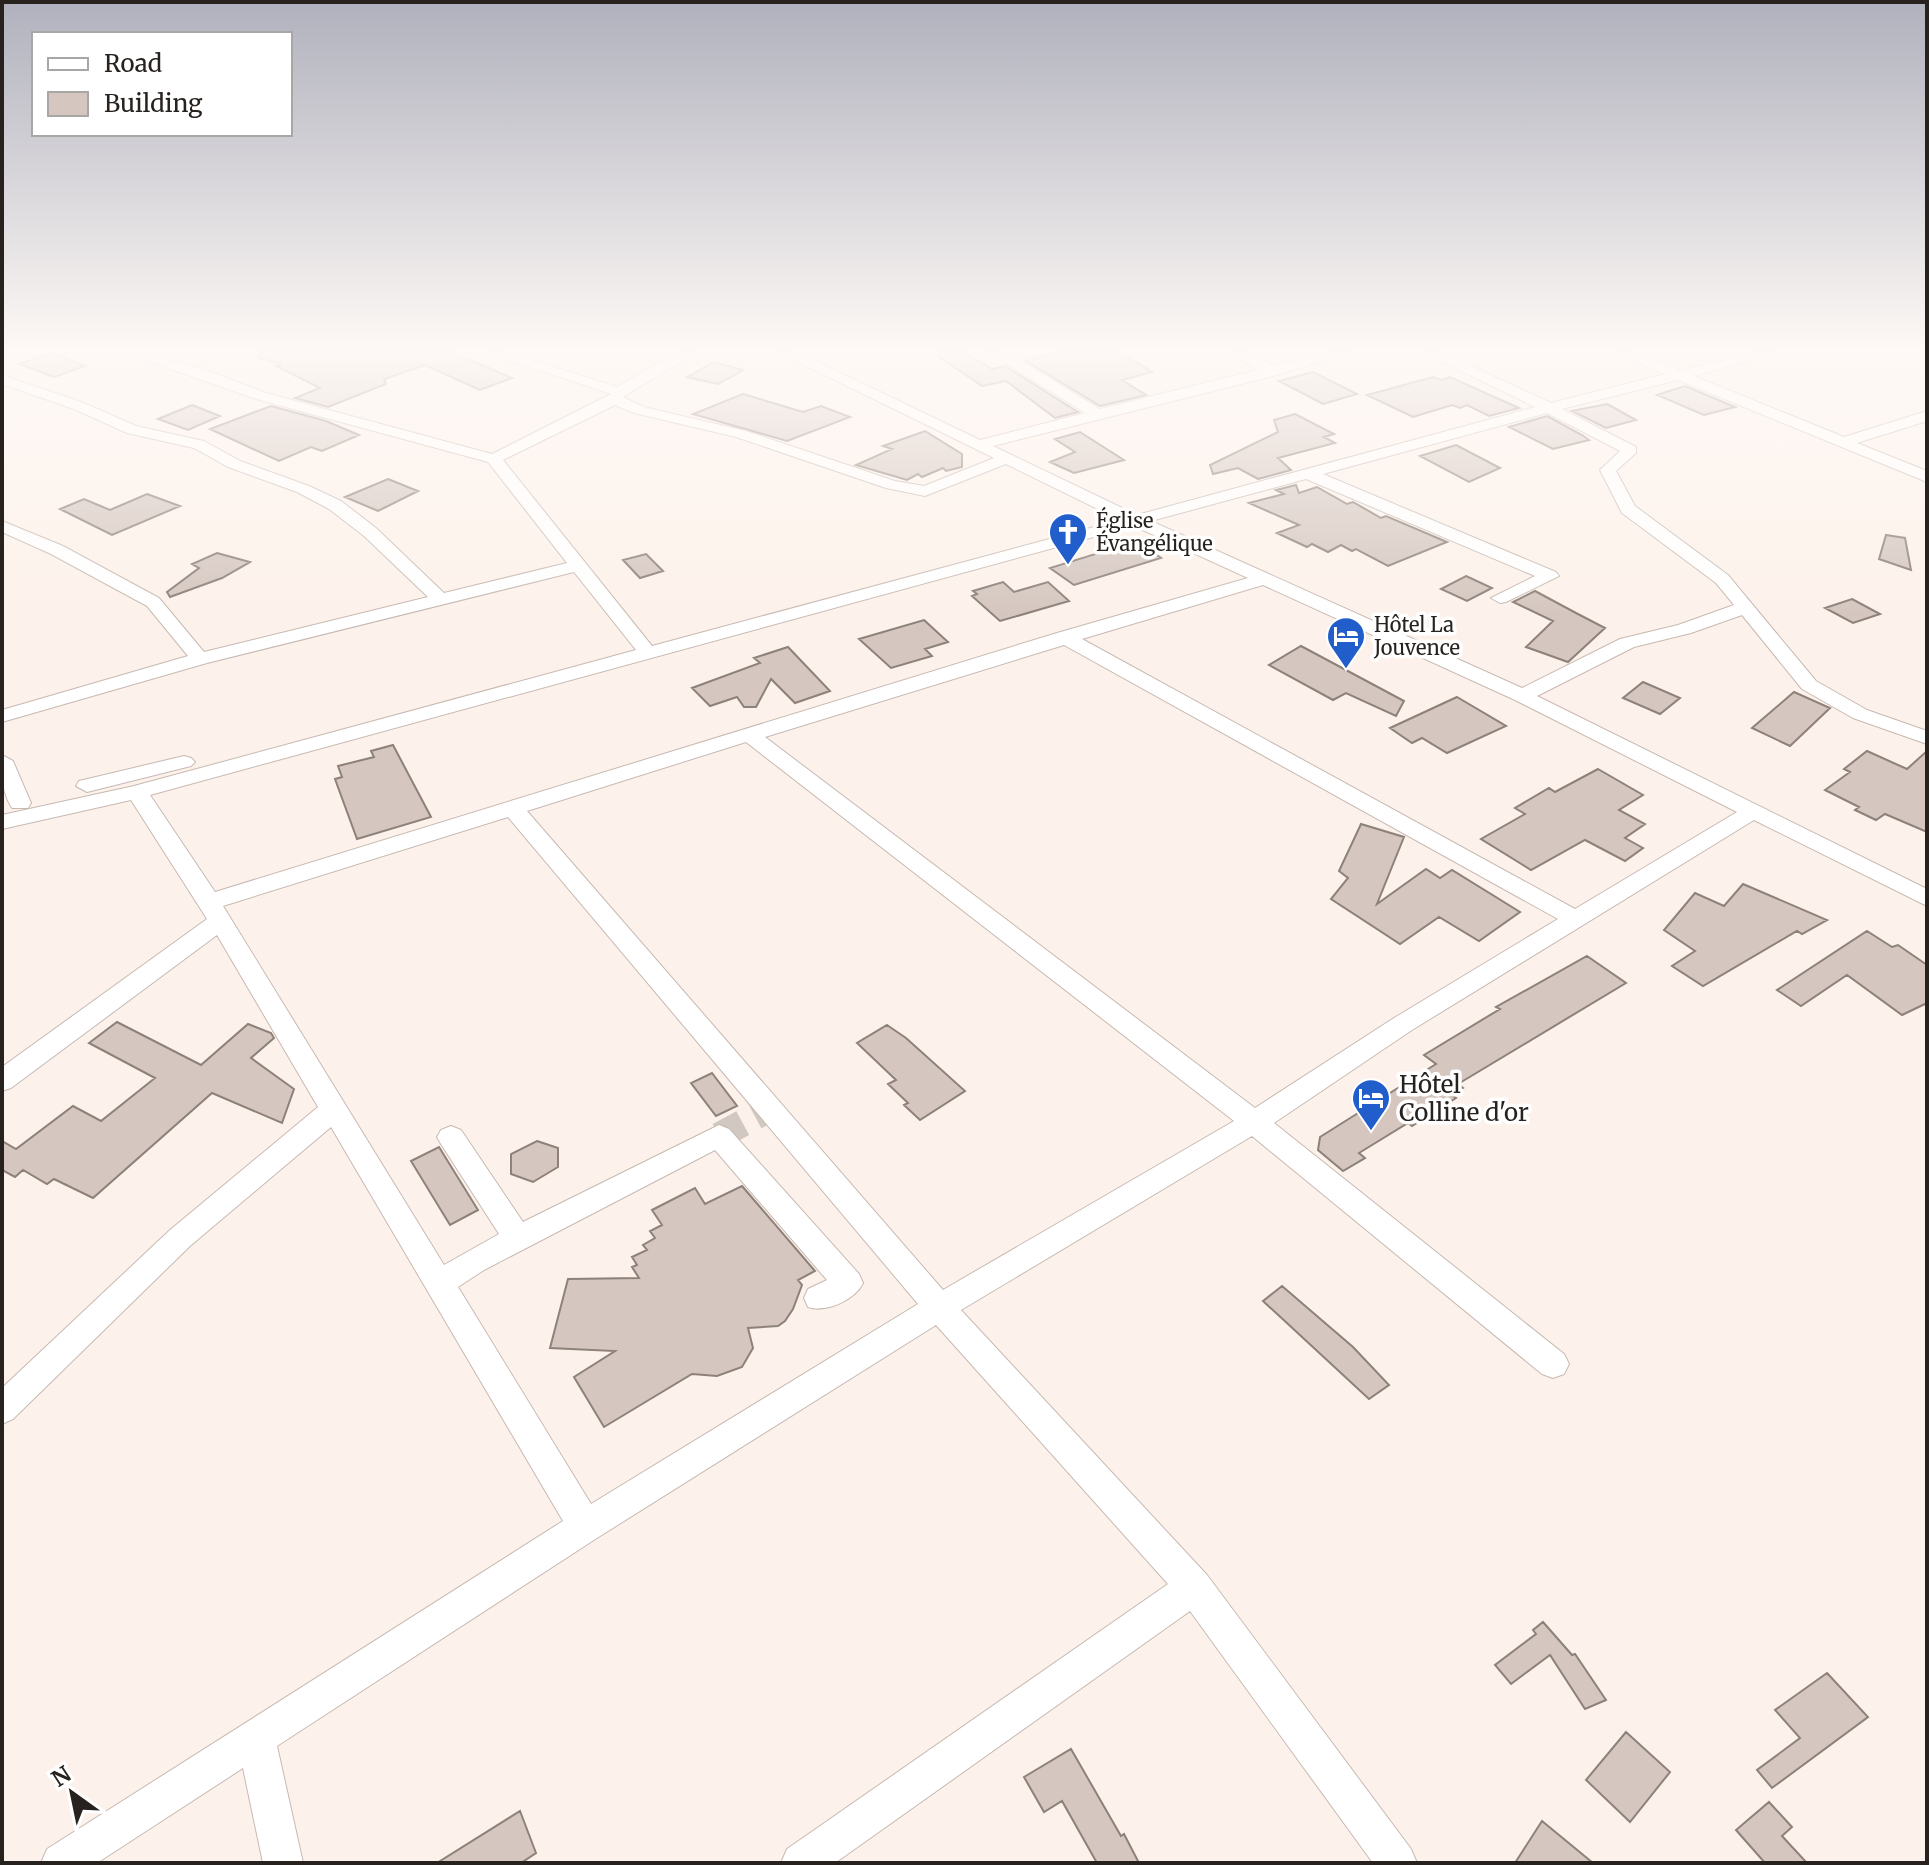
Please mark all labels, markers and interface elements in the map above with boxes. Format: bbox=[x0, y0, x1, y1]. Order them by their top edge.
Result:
legend bbox=[32, 32, 292, 136]
text: Road bbox=[104, 48, 162, 79]
text: Building bbox=[104, 88, 203, 119]
place label: Église Évangélique bbox=[1096, 506, 1213, 556]
church icon: Église Évangélique bbox=[1047, 511, 1089, 566]
place label: Hôtel La Jouvence bbox=[1373, 612, 1460, 660]
hotel icon: Hôtel La Jouvence bbox=[1325, 615, 1367, 670]
place label: Hôtel Colline d'or bbox=[1399, 1069, 1529, 1128]
hotel icon: Hôtel Colline d'or bbox=[1350, 1077, 1392, 1132]
north arrow bbox=[32, 1753, 112, 1833]
text: N bbox=[46, 1759, 77, 1793]

